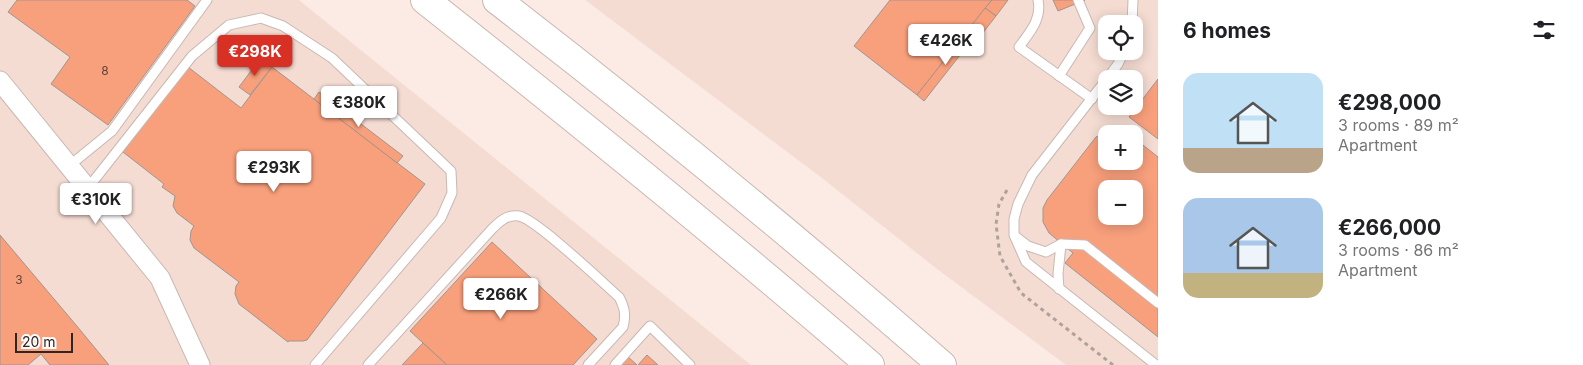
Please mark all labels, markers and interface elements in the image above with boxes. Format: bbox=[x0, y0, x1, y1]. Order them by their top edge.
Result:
map controls bbox=[1098, 15, 1143, 225]
button: locate bbox=[1098, 15, 1143, 60]
icon: filters bbox=[1530, 16, 1558, 44]
text: 6 homes bbox=[1183, 18, 1271, 43]
pin: €426K bbox=[911, 23, 981, 66]
text: €426K bbox=[919, 30, 973, 50]
pin: €298K bbox=[220, 34, 290, 77]
text: €298K bbox=[228, 41, 282, 61]
house number: 8 bbox=[101, 63, 109, 78]
button: layers bbox=[1098, 70, 1143, 115]
pin: €380K bbox=[324, 86, 394, 128]
text: €298,000 bbox=[1338, 90, 1441, 115]
text: €380K bbox=[332, 92, 386, 112]
icon: home bbox=[1223, 93, 1283, 153]
text: 3 rooms · 89 m² bbox=[1338, 115, 1459, 135]
button: + bbox=[1098, 125, 1143, 170]
text: Apartment bbox=[1338, 135, 1418, 155]
pin: €293K bbox=[239, 150, 309, 193]
text: €293K bbox=[247, 157, 301, 177]
button: − bbox=[1098, 180, 1143, 225]
pin: €310K bbox=[61, 182, 131, 225]
text: €310K bbox=[71, 189, 121, 209]
text: €266,000 bbox=[1338, 215, 1441, 240]
icon: home bbox=[1223, 218, 1283, 278]
text: 3 rooms · 86 m² bbox=[1338, 240, 1459, 260]
text: Apartment bbox=[1338, 260, 1418, 280]
house number: 3 bbox=[15, 272, 23, 287]
pin: €266K bbox=[466, 278, 536, 320]
text: €266K bbox=[474, 284, 528, 304]
scale bar bbox=[15, 330, 72, 353]
text: 20 m bbox=[22, 333, 56, 350]

